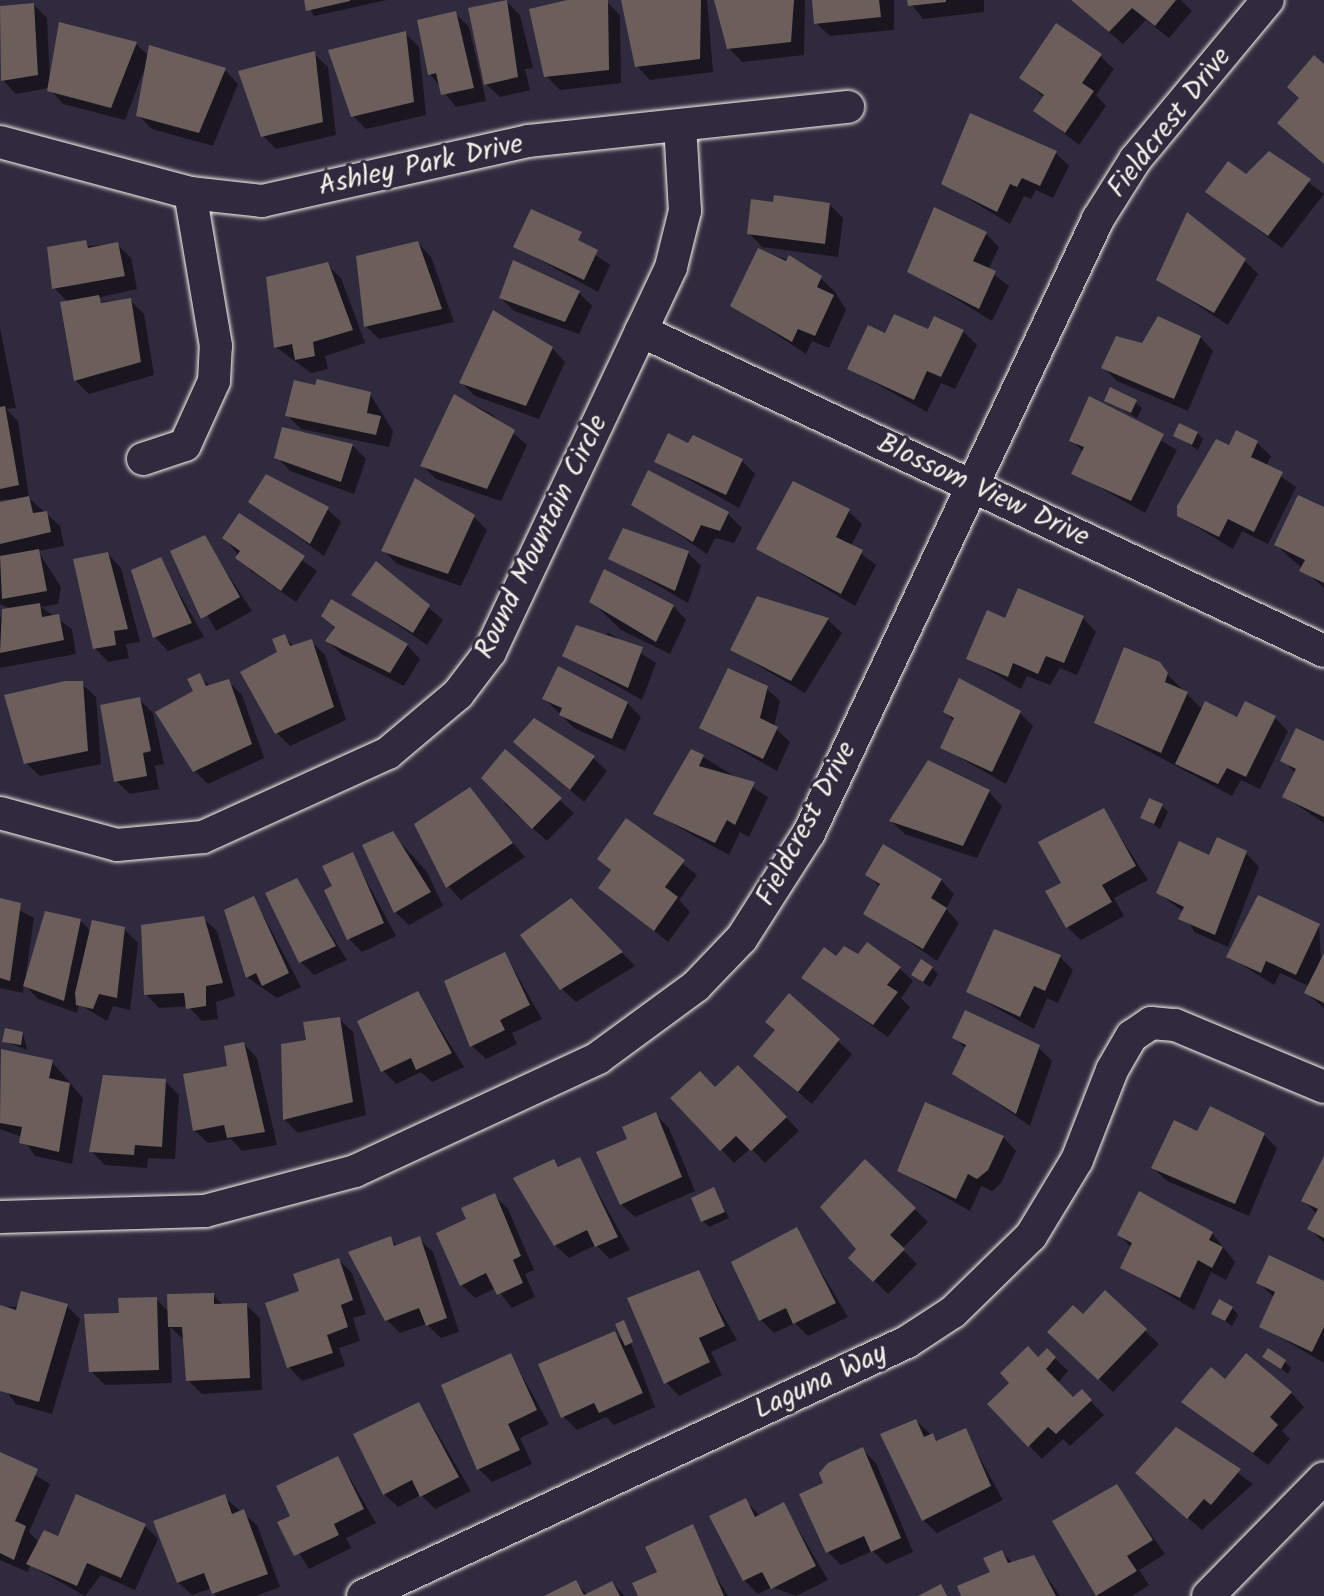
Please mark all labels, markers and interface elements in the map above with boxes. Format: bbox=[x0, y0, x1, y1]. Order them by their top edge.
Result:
street label: Fieldcrest Drive bbox=[1101, 41, 1239, 205]
street label: Ashley Park Drive bbox=[316, 128, 526, 204]
street label: Round Mountain Circle bbox=[468, 410, 616, 664]
street label: Blossom View Drive bbox=[872, 427, 1094, 555]
street label: Fieldcrest Drive bbox=[750, 736, 864, 912]
street label: Laguna Way bbox=[749, 1337, 893, 1427]

